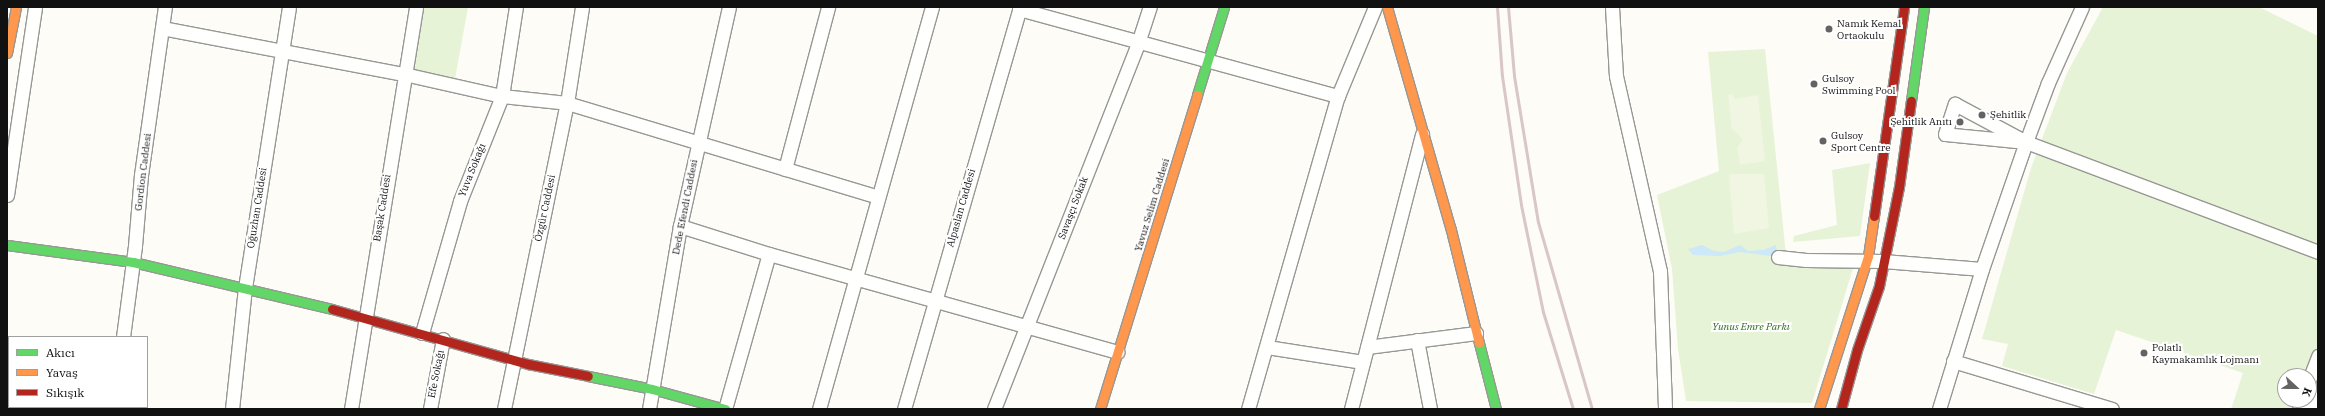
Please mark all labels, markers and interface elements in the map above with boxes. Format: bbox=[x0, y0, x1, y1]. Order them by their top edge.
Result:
place label: Namık Kemal Ortaokulu bbox=[1837, 17, 1901, 40]
marker: Namık Kemal Ortaokulu bbox=[1824, 24, 1834, 34]
place label: Gulsoy Swimming Pool bbox=[1822, 72, 1896, 96]
marker: Gulsoy Swimming Pool bbox=[1809, 79, 1819, 89]
place label: Şehitlik bbox=[1990, 109, 2026, 121]
marker: Şehitlik bbox=[1977, 110, 1987, 120]
place label: Şehitlik Anıtı bbox=[1890, 116, 1952, 128]
marker: Şehitlik Anıtı bbox=[1955, 117, 1965, 127]
place label: Gulsoy Sport Centre bbox=[1831, 129, 1891, 152]
street label: Gordion Caddesi bbox=[132, 132, 154, 212]
marker: Gulsoy Sport Centre bbox=[1818, 136, 1828, 146]
street label: Yuva Sokağı bbox=[456, 142, 488, 198]
street label: Yavuz Selim Caddesi bbox=[1132, 157, 1172, 253]
street label: Dede Efendi Caddesi bbox=[670, 158, 700, 256]
street label: Oğuzhan Caddesi bbox=[245, 167, 269, 249]
street label: Alpaslan Caddesi bbox=[944, 167, 978, 249]
street label: Başak Caddesi bbox=[371, 173, 393, 243]
street label: Özgür Caddesi bbox=[532, 173, 558, 243]
street label: Savaşçı Sokak bbox=[1056, 175, 1090, 241]
park label: Yunus Emre Parkı bbox=[1712, 321, 1790, 333]
legend bbox=[8, 336, 148, 408]
place label: Polatlı Kaymakamlık Lojmanı bbox=[2152, 341, 2259, 364]
text: Akıcı bbox=[46, 345, 75, 360]
marker: Polatlı Kaymakamlık Lojmanı bbox=[2139, 348, 2149, 358]
street label: Efe Sokağı bbox=[425, 349, 447, 399]
text: Yavaş bbox=[46, 365, 78, 380]
north arrow bbox=[2277, 368, 2317, 408]
text: Sıkışık bbox=[46, 385, 84, 400]
text: K bbox=[2299, 386, 2315, 399]

